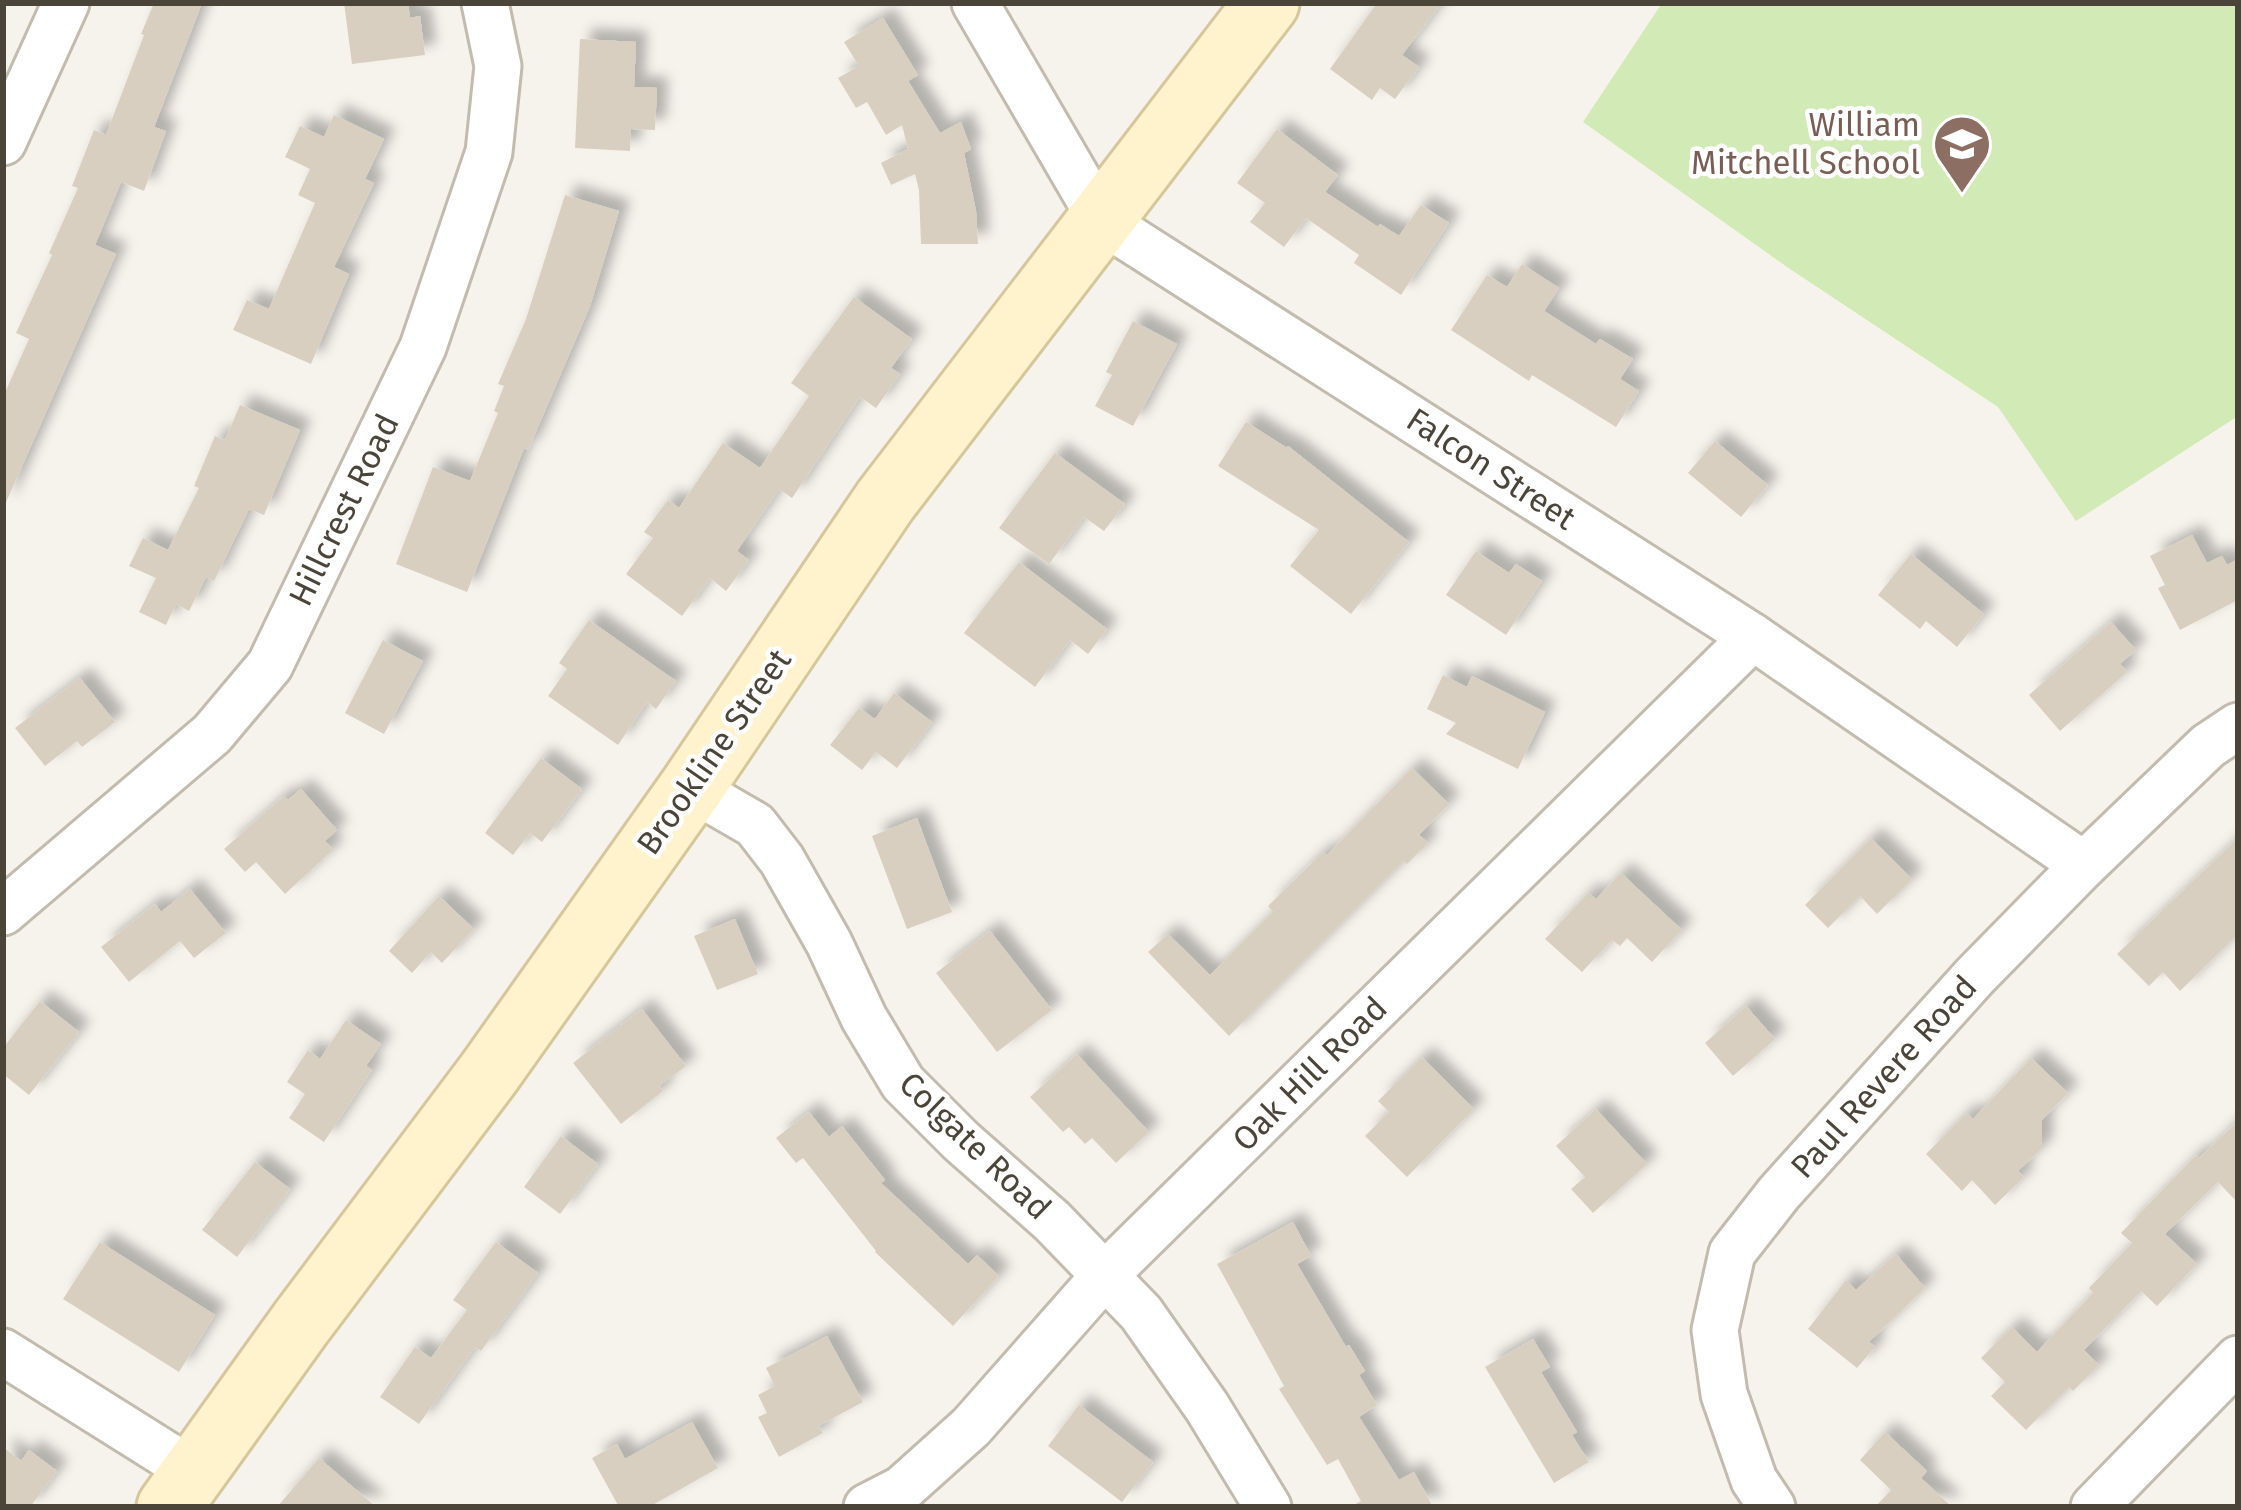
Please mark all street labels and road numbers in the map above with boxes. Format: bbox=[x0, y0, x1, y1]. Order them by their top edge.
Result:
street label: Falcon Street bbox=[1399, 400, 1583, 538]
street label: Hillcrest Road bbox=[280, 407, 408, 613]
street label: Brookline Street bbox=[628, 641, 800, 863]
street label: Paul Revere Road bbox=[1783, 967, 1985, 1187]
street label: Oak Hill Road bbox=[1224, 988, 1396, 1160]
street label: Colgate Road bbox=[891, 1064, 1059, 1228]

